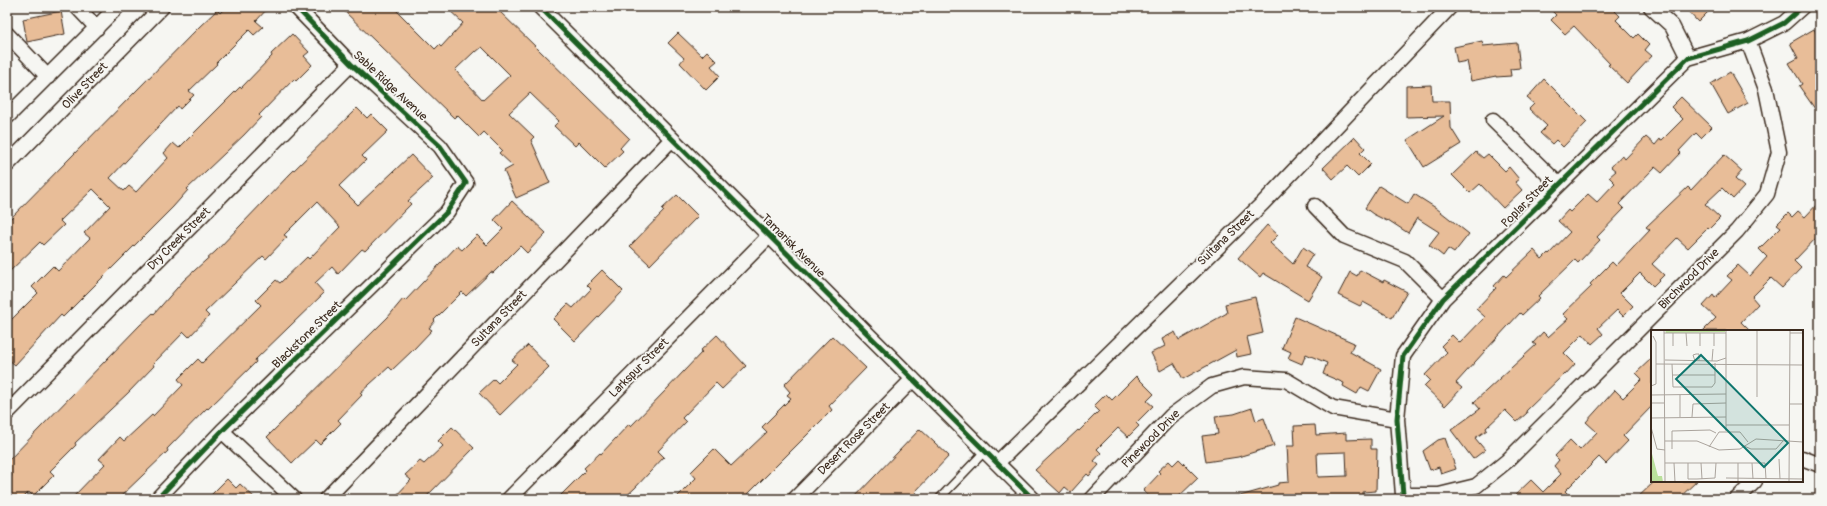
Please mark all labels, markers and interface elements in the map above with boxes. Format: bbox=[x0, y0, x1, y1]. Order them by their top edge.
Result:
street label: Sable Ridge Avenue bbox=[350, 48, 430, 124]
street label: Olive Street bbox=[59, 59, 111, 113]
street label: Poplar Street bbox=[1498, 173, 1556, 231]
street label: Dry Creek Street bbox=[144, 204, 214, 274]
street label: Sultana Street bbox=[1194, 207, 1258, 269]
street label: Tamarisk Avenue bbox=[758, 211, 828, 281]
street label: Birchwood Drive bbox=[1655, 245, 1723, 313]
street label: Sultana Street bbox=[468, 287, 530, 351]
street label: Blackstone Street bbox=[269, 298, 345, 372]
inset map bbox=[1651, 330, 1803, 482]
street label: Larkspur Street bbox=[606, 335, 672, 401]
street label: Desert Rose Street bbox=[815, 400, 893, 478]
street label: Pinewood Drive bbox=[1119, 407, 1183, 471]

